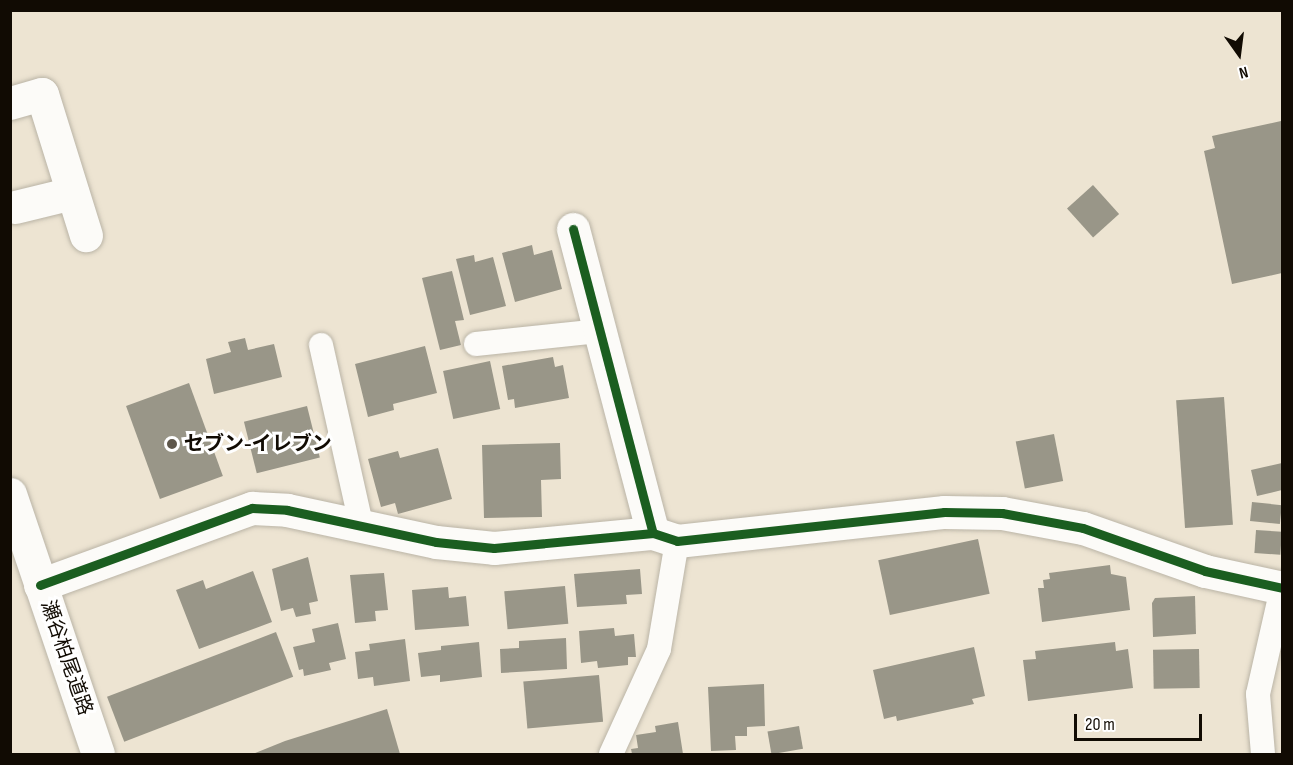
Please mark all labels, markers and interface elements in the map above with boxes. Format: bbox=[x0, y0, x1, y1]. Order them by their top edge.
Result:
north arrow bbox=[1209, 24, 1269, 84]
text: N bbox=[1237, 62, 1250, 82]
place label: セブン-イレブン bbox=[184, 432, 332, 456]
marker: セブン-イレブン bbox=[165, 437, 179, 451]
street label: 瀬谷柏尾道路 bbox=[35, 597, 97, 719]
scale bar bbox=[1077, 702, 1204, 740]
text: 20 m bbox=[1085, 714, 1115, 735]

